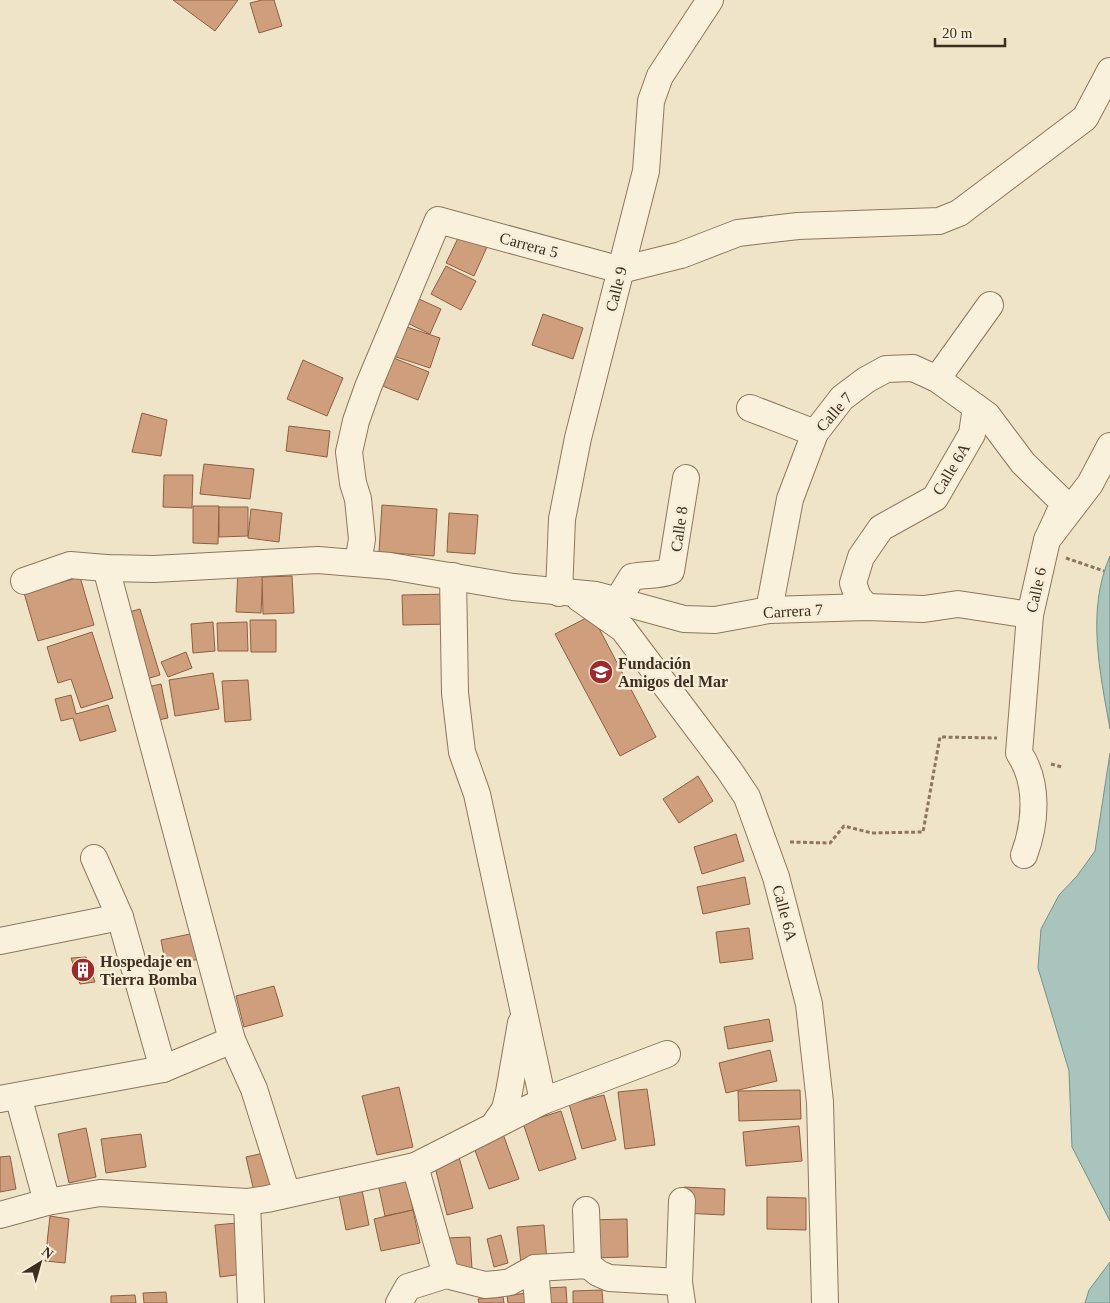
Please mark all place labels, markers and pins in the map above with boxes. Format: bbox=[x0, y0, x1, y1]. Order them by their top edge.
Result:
place label: Fundación Amigos del Mar bbox=[618, 655, 728, 691]
school or university icon: Fundación Amigos del Mar bbox=[588, 659, 614, 685]
place label: Hospedaje en Tierra Bomba bbox=[100, 953, 197, 988]
building icon: Hospedaje en Tierra Bomba bbox=[70, 957, 96, 983]

